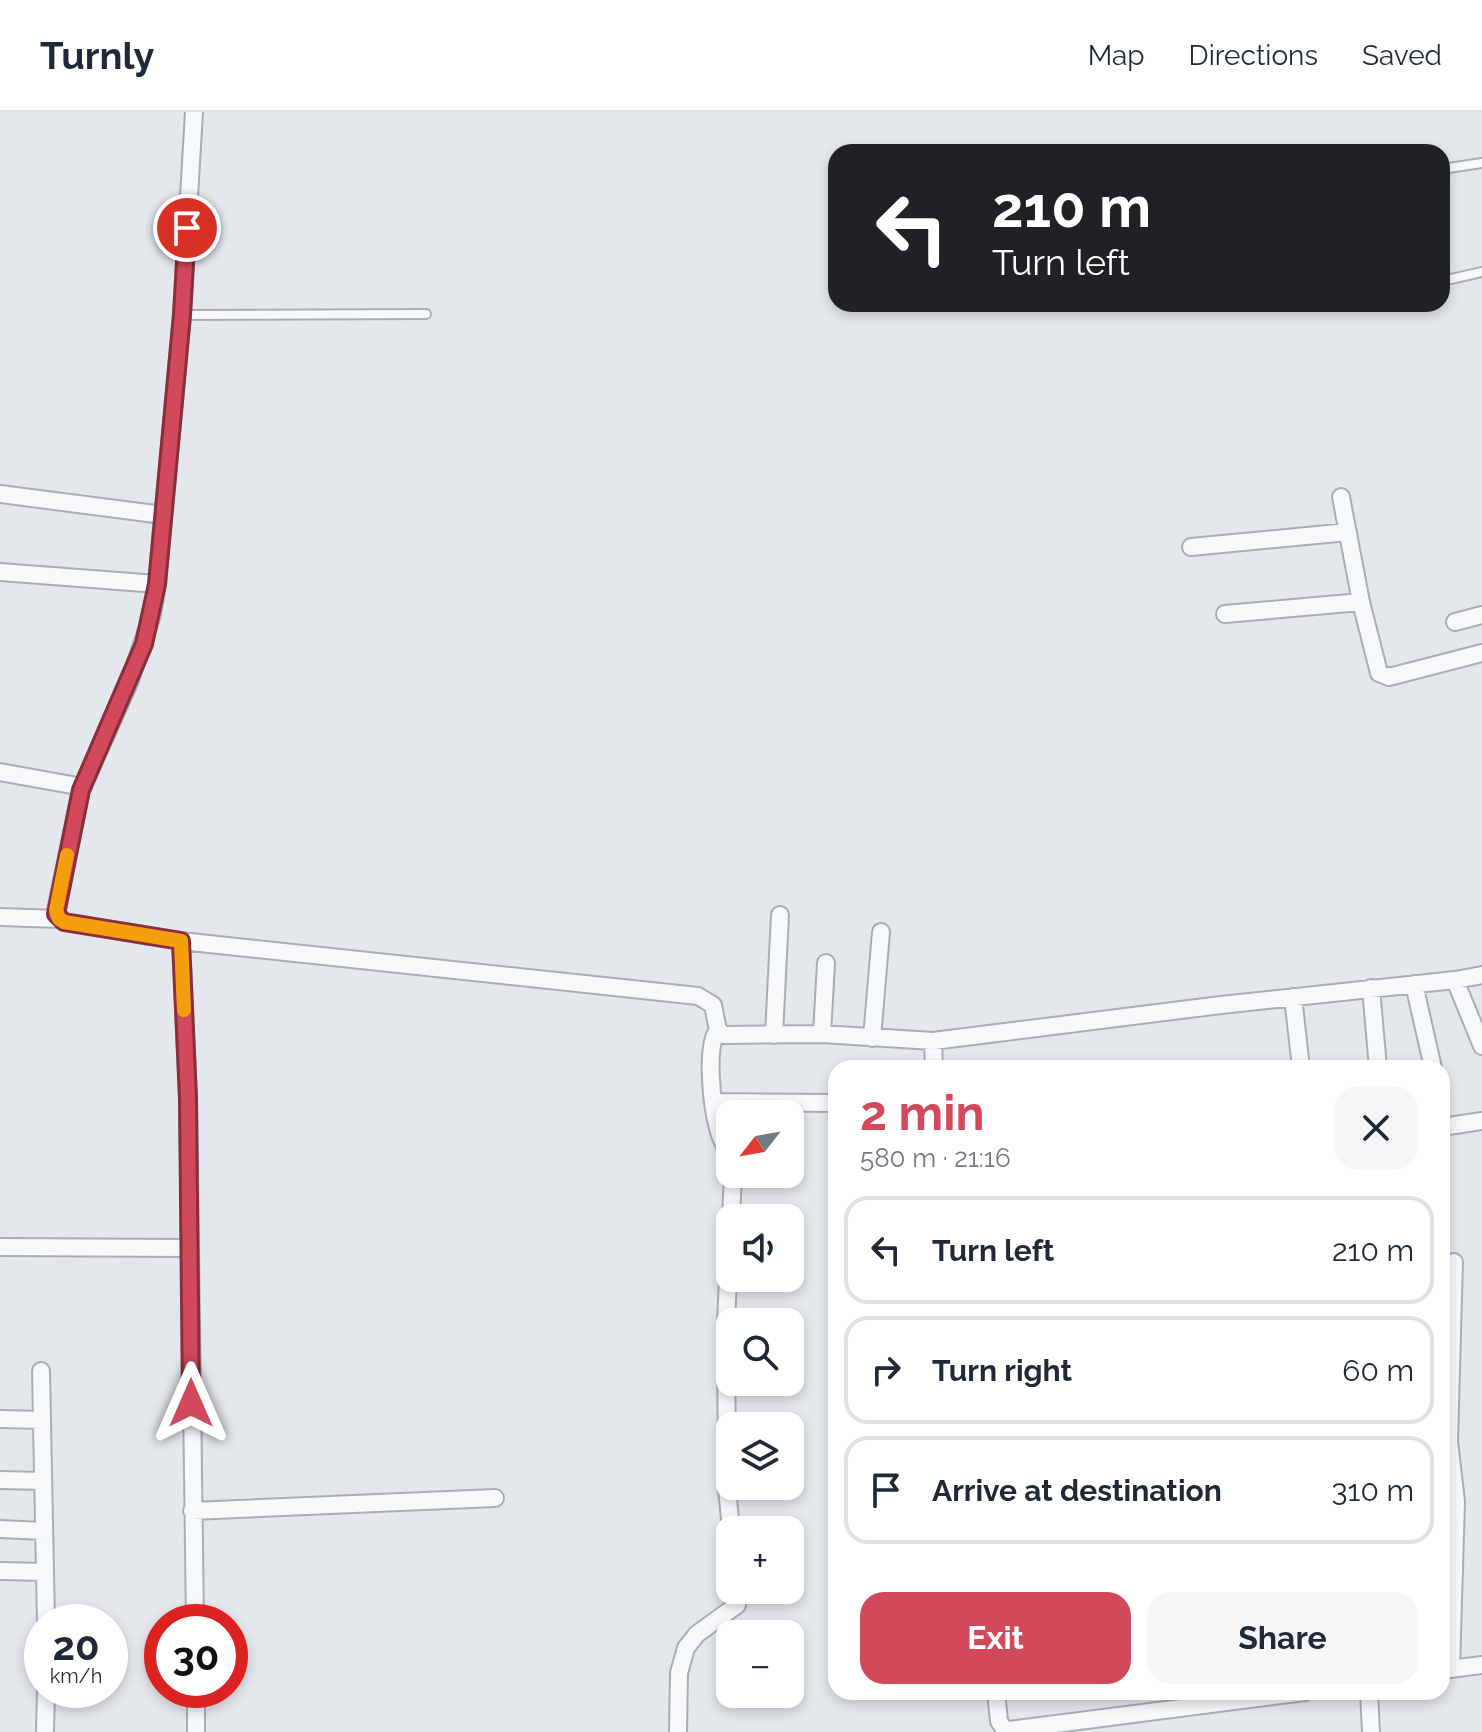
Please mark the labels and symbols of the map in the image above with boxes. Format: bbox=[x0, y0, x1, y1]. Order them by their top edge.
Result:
pin bbox=[153, 194, 221, 262]
north arrow bbox=[716, 1100, 804, 1188]
position arrow bbox=[149, 1361, 233, 1445]
speed limit sign: 30 bbox=[144, 1604, 248, 1708]

